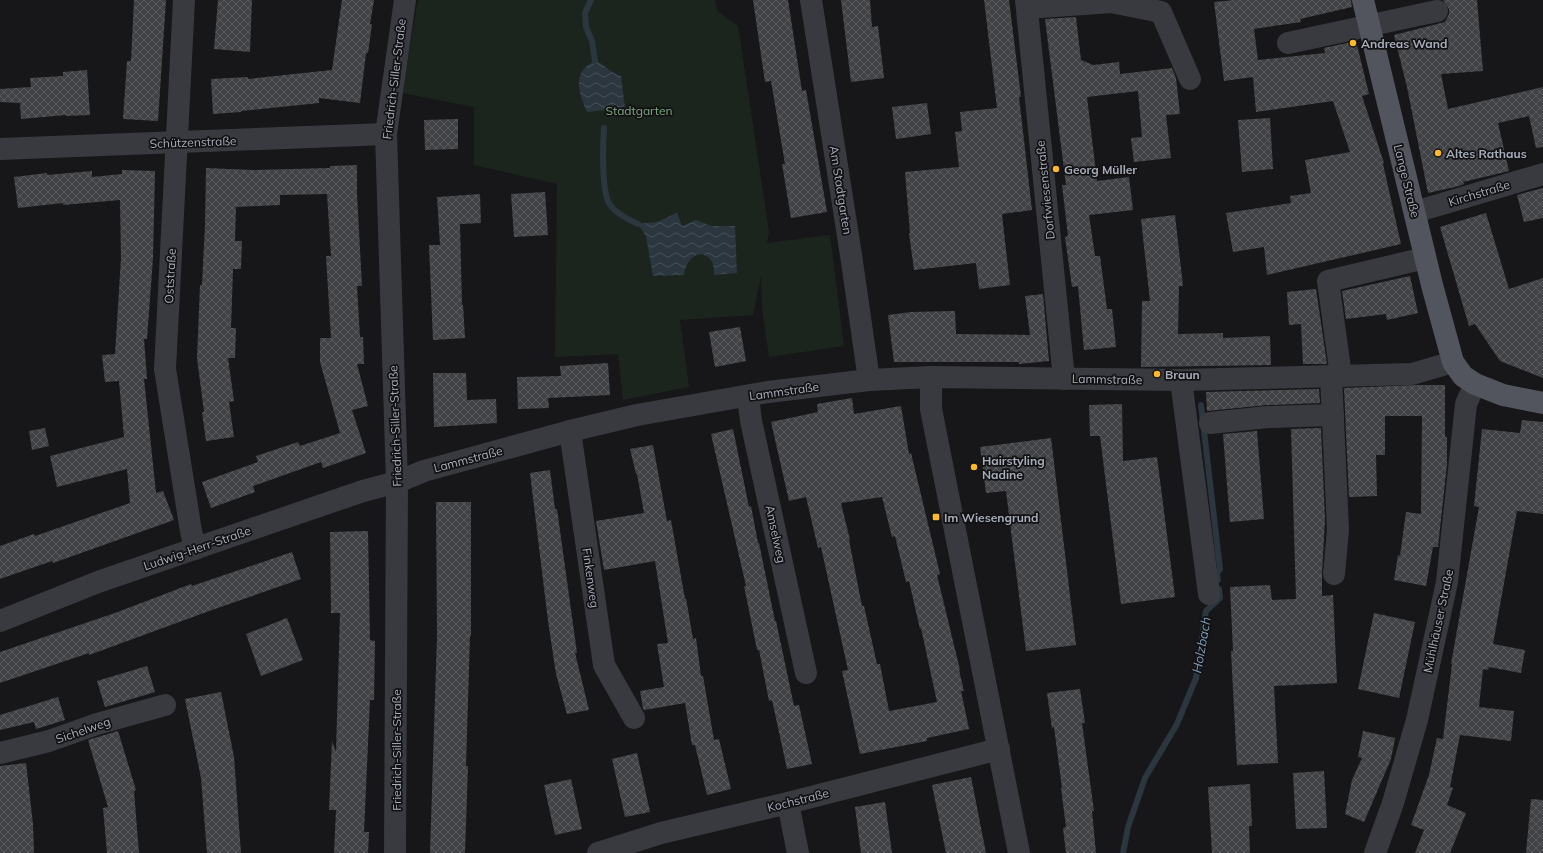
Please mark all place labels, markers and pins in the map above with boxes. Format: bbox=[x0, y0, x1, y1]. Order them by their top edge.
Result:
place label: Andreas Wand bbox=[1361, 36, 1447, 51]
marker: Andreas Wand bbox=[1348, 38, 1358, 48]
place label: Altes Rathaus bbox=[1446, 146, 1527, 161]
marker: Altes Rathaus bbox=[1433, 148, 1443, 158]
place label: Georg Müller bbox=[1064, 162, 1137, 177]
marker: Georg Müller bbox=[1051, 164, 1061, 174]
place label: Braun bbox=[1165, 367, 1200, 382]
marker: Braun bbox=[1152, 369, 1162, 379]
place label: Hairstyling Nadine bbox=[982, 453, 1045, 482]
marker: Hairstyling Nadine bbox=[969, 462, 979, 472]
place label: Im Wiesengrund bbox=[944, 510, 1038, 525]
marker: Im Wiesengrund bbox=[931, 512, 941, 522]

